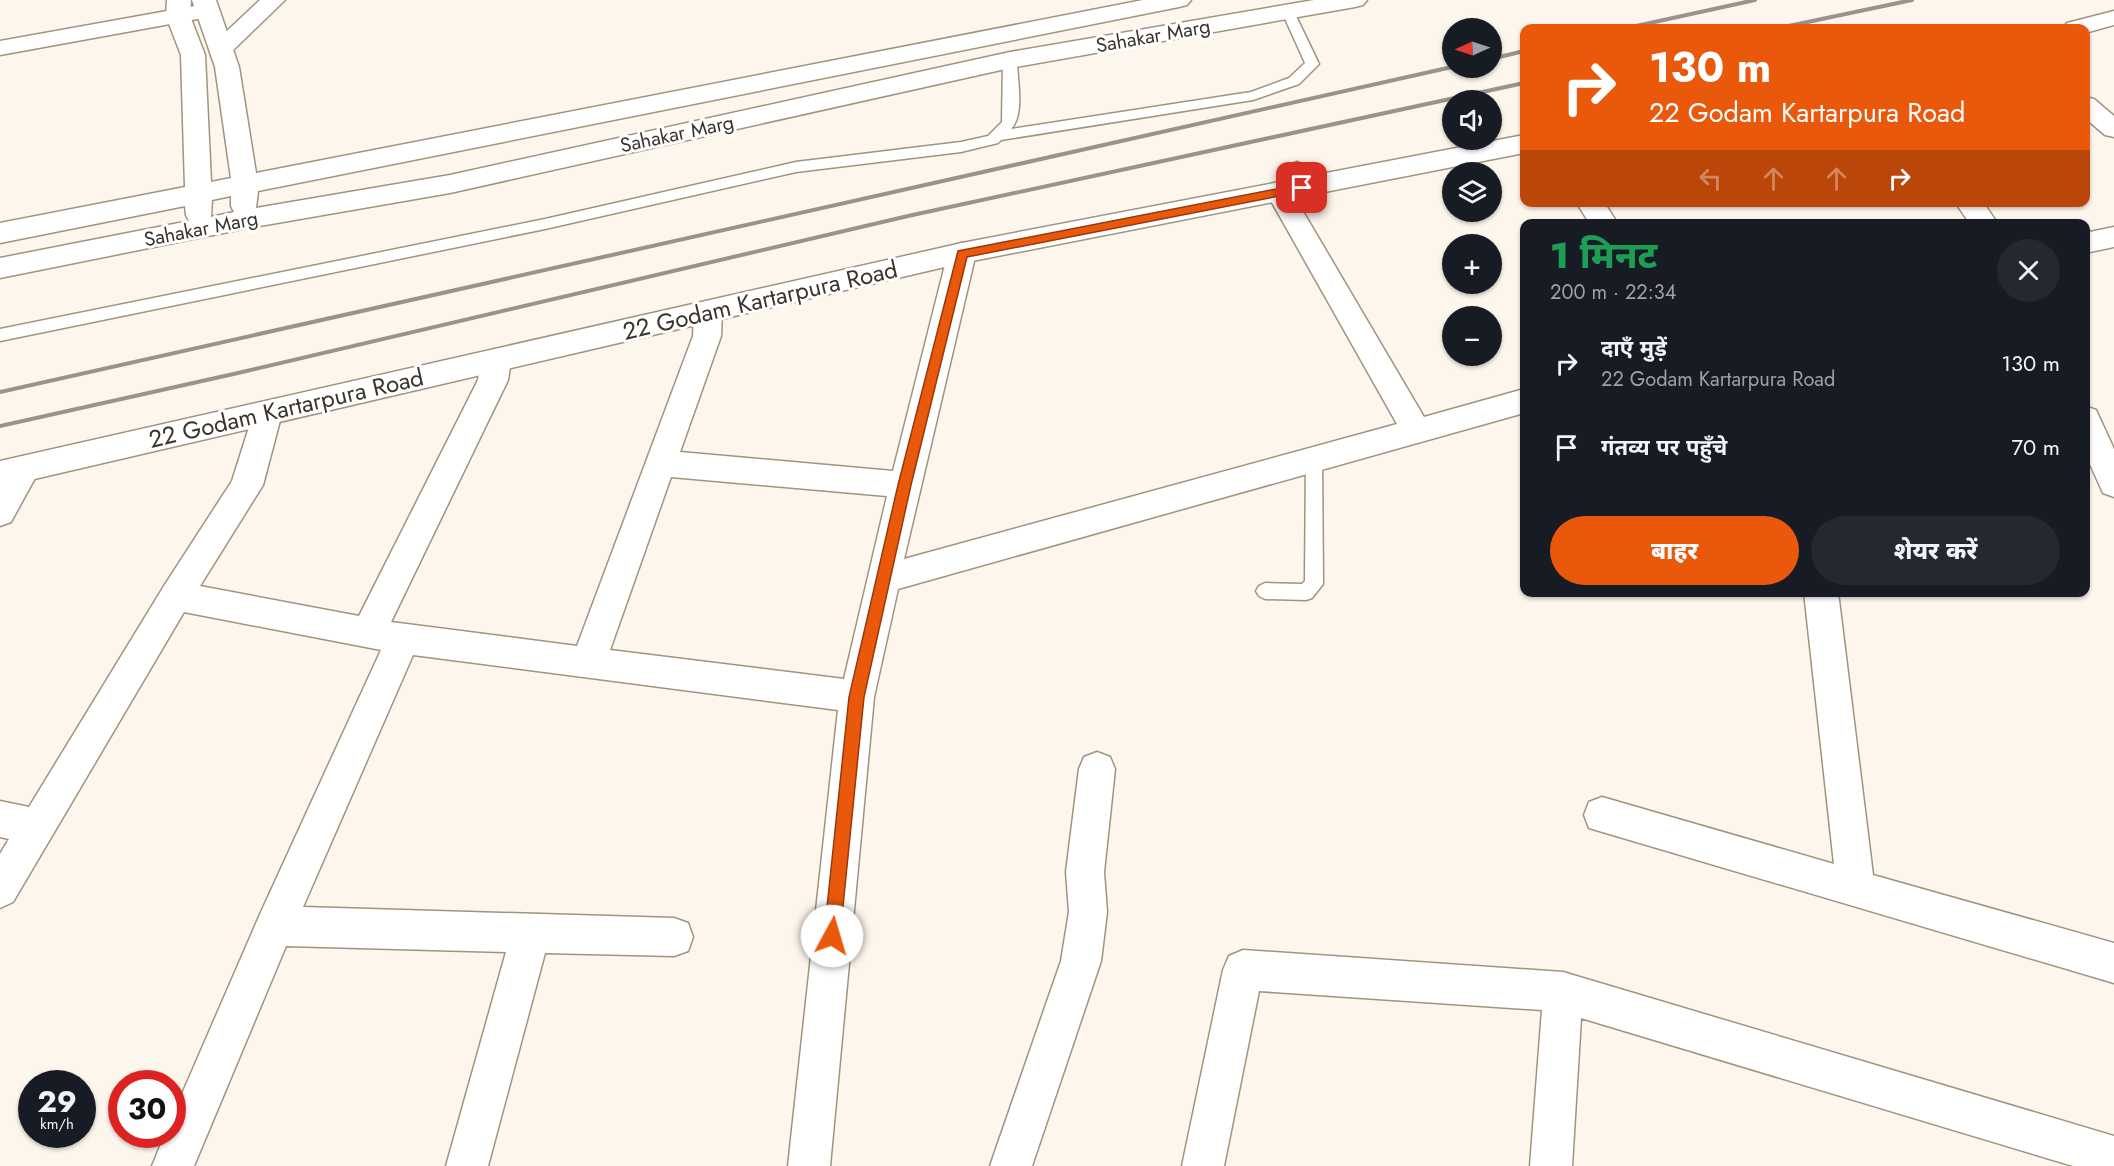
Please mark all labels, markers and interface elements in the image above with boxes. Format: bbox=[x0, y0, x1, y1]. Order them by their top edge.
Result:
street label: Sahakar Marg bbox=[1093, 12, 1213, 60]
north arrow bbox=[1442, 18, 1502, 78]
map controls bbox=[1442, 18, 1502, 366]
text: 130 m bbox=[1649, 37, 1771, 98]
icon: right bbox=[1550, 48, 1628, 126]
button: sound bbox=[1442, 90, 1502, 150]
text: 22 Godam Kartarpura Road bbox=[1649, 93, 1965, 132]
street label: Sahakar Marg bbox=[617, 108, 737, 160]
pin bbox=[1276, 162, 1327, 213]
button: layers bbox=[1442, 162, 1502, 222]
icon: left bbox=[1694, 162, 1727, 195]
icon: ahead bbox=[1757, 162, 1790, 195]
icon: ahead bbox=[1820, 162, 1853, 195]
icon: right bbox=[1883, 162, 1916, 195]
icon: arrive bbox=[1285, 171, 1318, 204]
street label: Sahakar Marg bbox=[141, 204, 261, 254]
text: 1 मिनट bbox=[1550, 229, 1657, 281]
button: + bbox=[1442, 234, 1502, 294]
button: close bbox=[1997, 239, 2060, 302]
street label: 22 Godam Kartarpura Road bbox=[619, 251, 901, 349]
text: 200 m · 22:34 bbox=[1550, 278, 1676, 307]
button: − bbox=[1442, 306, 1502, 366]
text: दाएँ मुड़ें bbox=[1601, 332, 1667, 364]
icon: right bbox=[1550, 347, 1583, 380]
text: 130 m bbox=[2001, 347, 2060, 379]
street label: 22 Godam Kartarpura Road bbox=[145, 359, 427, 457]
text: 22 Godam Kartarpura Road bbox=[1601, 365, 1835, 394]
icon: arrive bbox=[1550, 431, 1583, 464]
text: गंतव्य पर पहुँचे bbox=[1601, 431, 1727, 463]
text: 70 m bbox=[2011, 431, 2060, 463]
button: बाहर bbox=[1550, 516, 1799, 585]
button: शेयर करें bbox=[1811, 516, 2060, 585]
position arrow bbox=[800, 904, 864, 968]
speed limit sign: 30 bbox=[108, 1070, 186, 1148]
text: 29 bbox=[37, 1080, 77, 1123]
text: km/h bbox=[40, 1113, 74, 1135]

